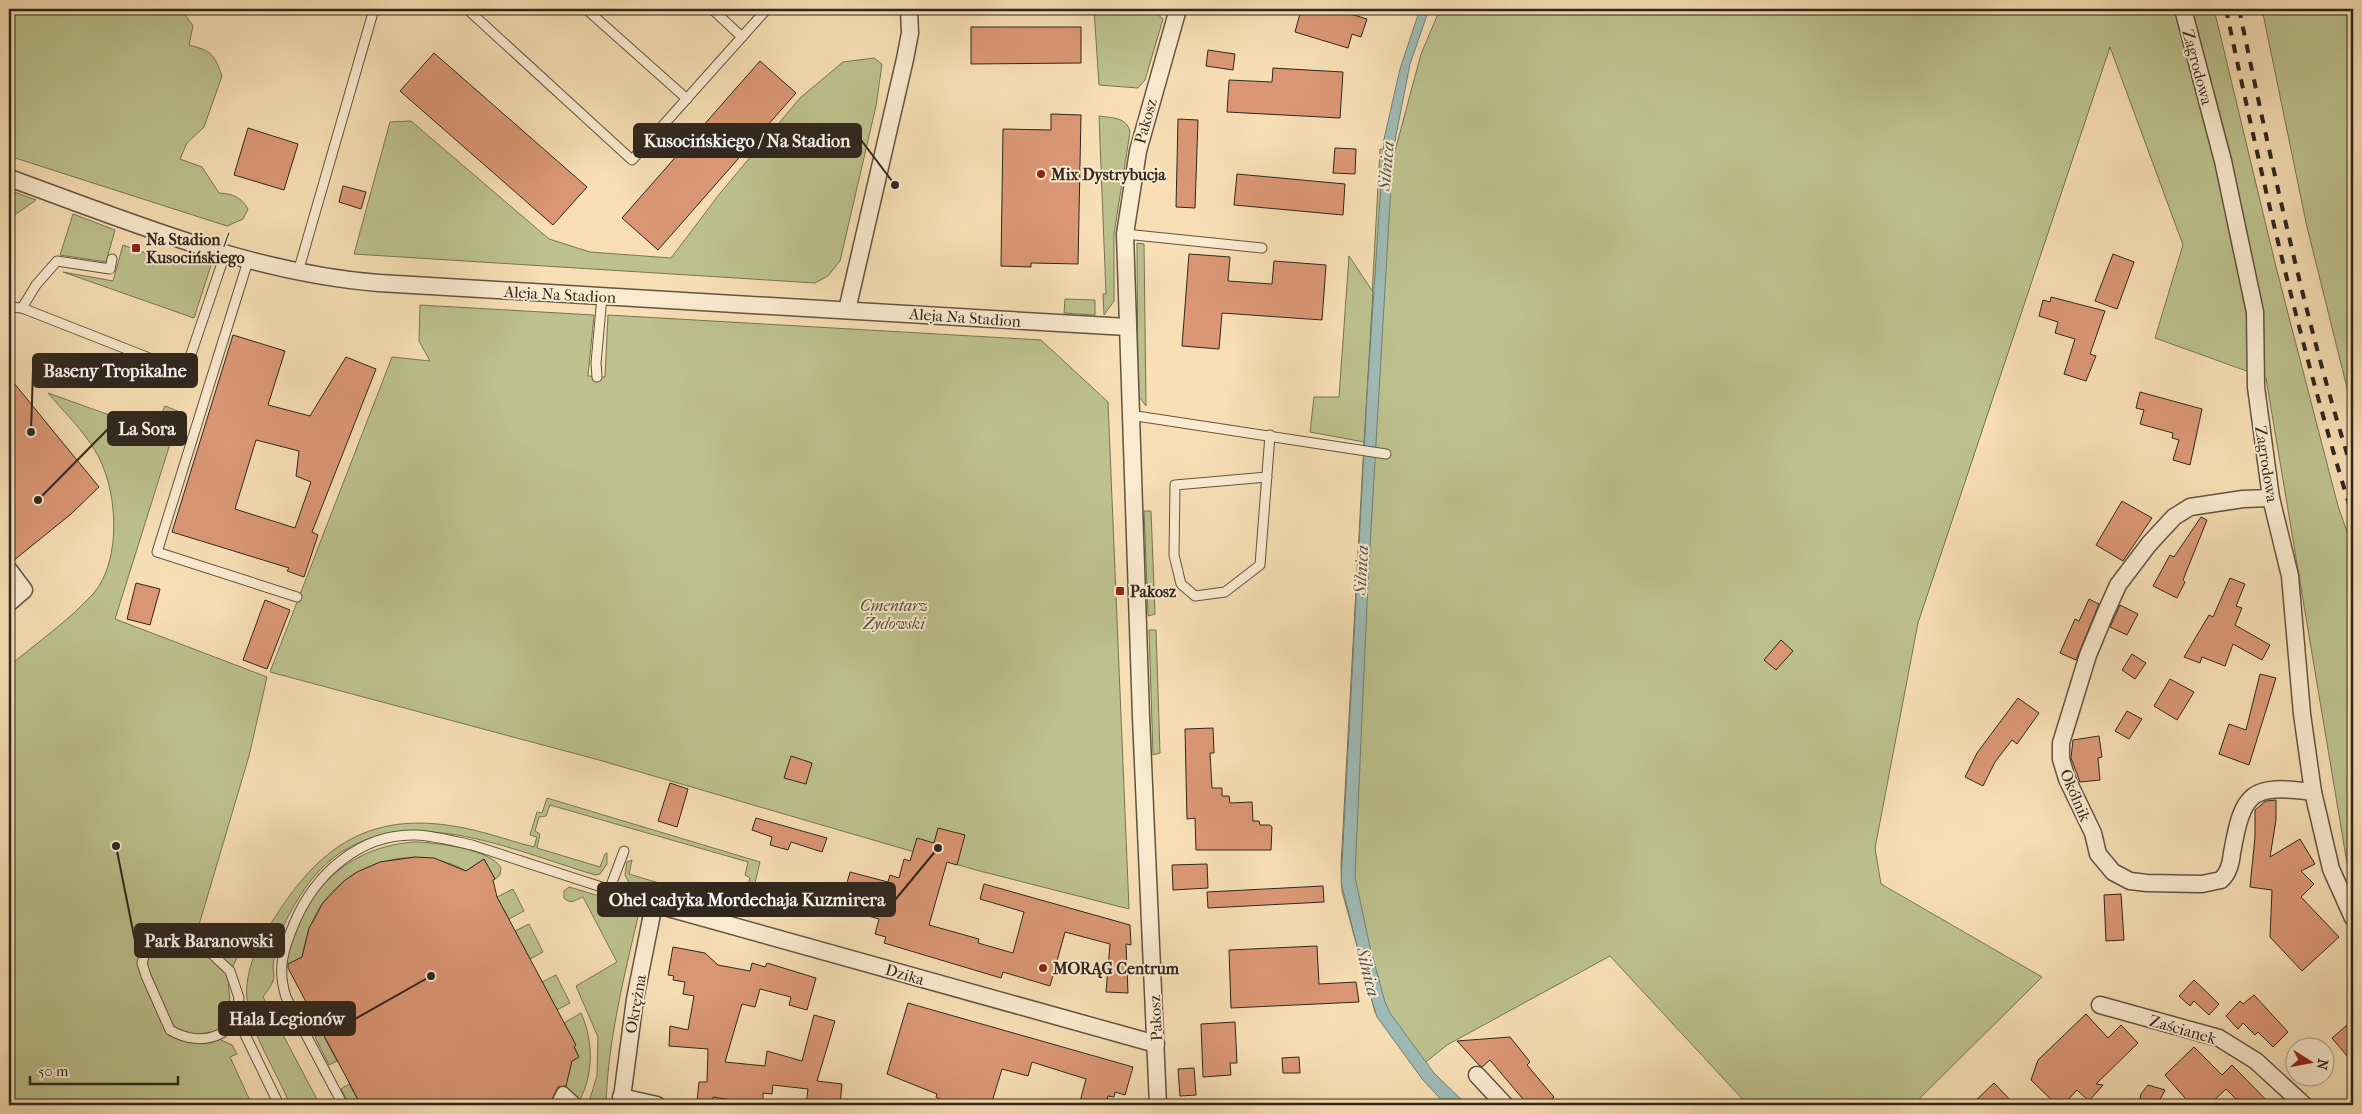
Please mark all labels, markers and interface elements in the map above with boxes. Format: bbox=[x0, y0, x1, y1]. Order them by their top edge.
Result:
street label: Zagrodowa bbox=[2178, 27, 2217, 108]
street label: Pakosz bbox=[1130, 96, 1161, 146]
callout: Kusocińskiego / Na Stadion bbox=[634, 124, 861, 157]
text: Kusocińskiego / Na Stadion bbox=[643, 131, 851, 152]
water label: Silnica bbox=[1374, 140, 1399, 193]
place label: Mix Dystrybucja bbox=[1050, 165, 1166, 185]
marker: Mix Dystrybucja bbox=[1035, 168, 1047, 180]
place label: Na Stadion / Kusocińskiego bbox=[146, 230, 245, 268]
marker: Na Stadion / Kusocińskiego bbox=[130, 242, 142, 254]
street label: Aleja Na Stadion bbox=[502, 282, 617, 307]
street label: Aleja Na Stadion bbox=[907, 304, 1022, 331]
callout: Baseny Tropikalne bbox=[33, 354, 197, 387]
text: Baseny Tropikalne bbox=[43, 361, 187, 382]
callout: La Sora bbox=[108, 412, 186, 445]
text: La Sora bbox=[118, 419, 176, 440]
street label: Zagrodowa bbox=[2251, 424, 2282, 504]
water label: Silnica bbox=[1350, 545, 1373, 596]
place label: Pakosz bbox=[1130, 582, 1177, 601]
marker: Pakosz bbox=[1114, 585, 1126, 597]
park label: Cmentarz Żydowski bbox=[860, 596, 928, 633]
street label: Okólnik bbox=[2056, 766, 2095, 825]
callout: Ohel cadyka Mordechaja Kuzmirera bbox=[598, 883, 895, 916]
text: Ohel cadyka Mordechaja Kuzmirera bbox=[609, 890, 886, 911]
callout: Park Baranowski bbox=[135, 924, 284, 957]
text: Park Baranowski bbox=[144, 931, 274, 952]
water label: Silnica bbox=[1351, 944, 1384, 999]
place label: MORĄG Centrum bbox=[1052, 959, 1180, 979]
street label: Dzika bbox=[883, 960, 927, 989]
marker: MORĄG Centrum bbox=[1037, 962, 1049, 974]
street label: Okrężna bbox=[621, 973, 650, 1035]
street label: Pakosz bbox=[1145, 995, 1166, 1041]
callout: Hala Legionów bbox=[219, 1002, 355, 1035]
text: Hala Legionów bbox=[229, 1009, 347, 1030]
street label: Zaścianek bbox=[2147, 1011, 2219, 1048]
north arrow bbox=[2284, 1036, 2334, 1086]
scale bar bbox=[30, 1054, 178, 1086]
text: N bbox=[2313, 1058, 2332, 1072]
text: 50 m bbox=[38, 1062, 69, 1080]

